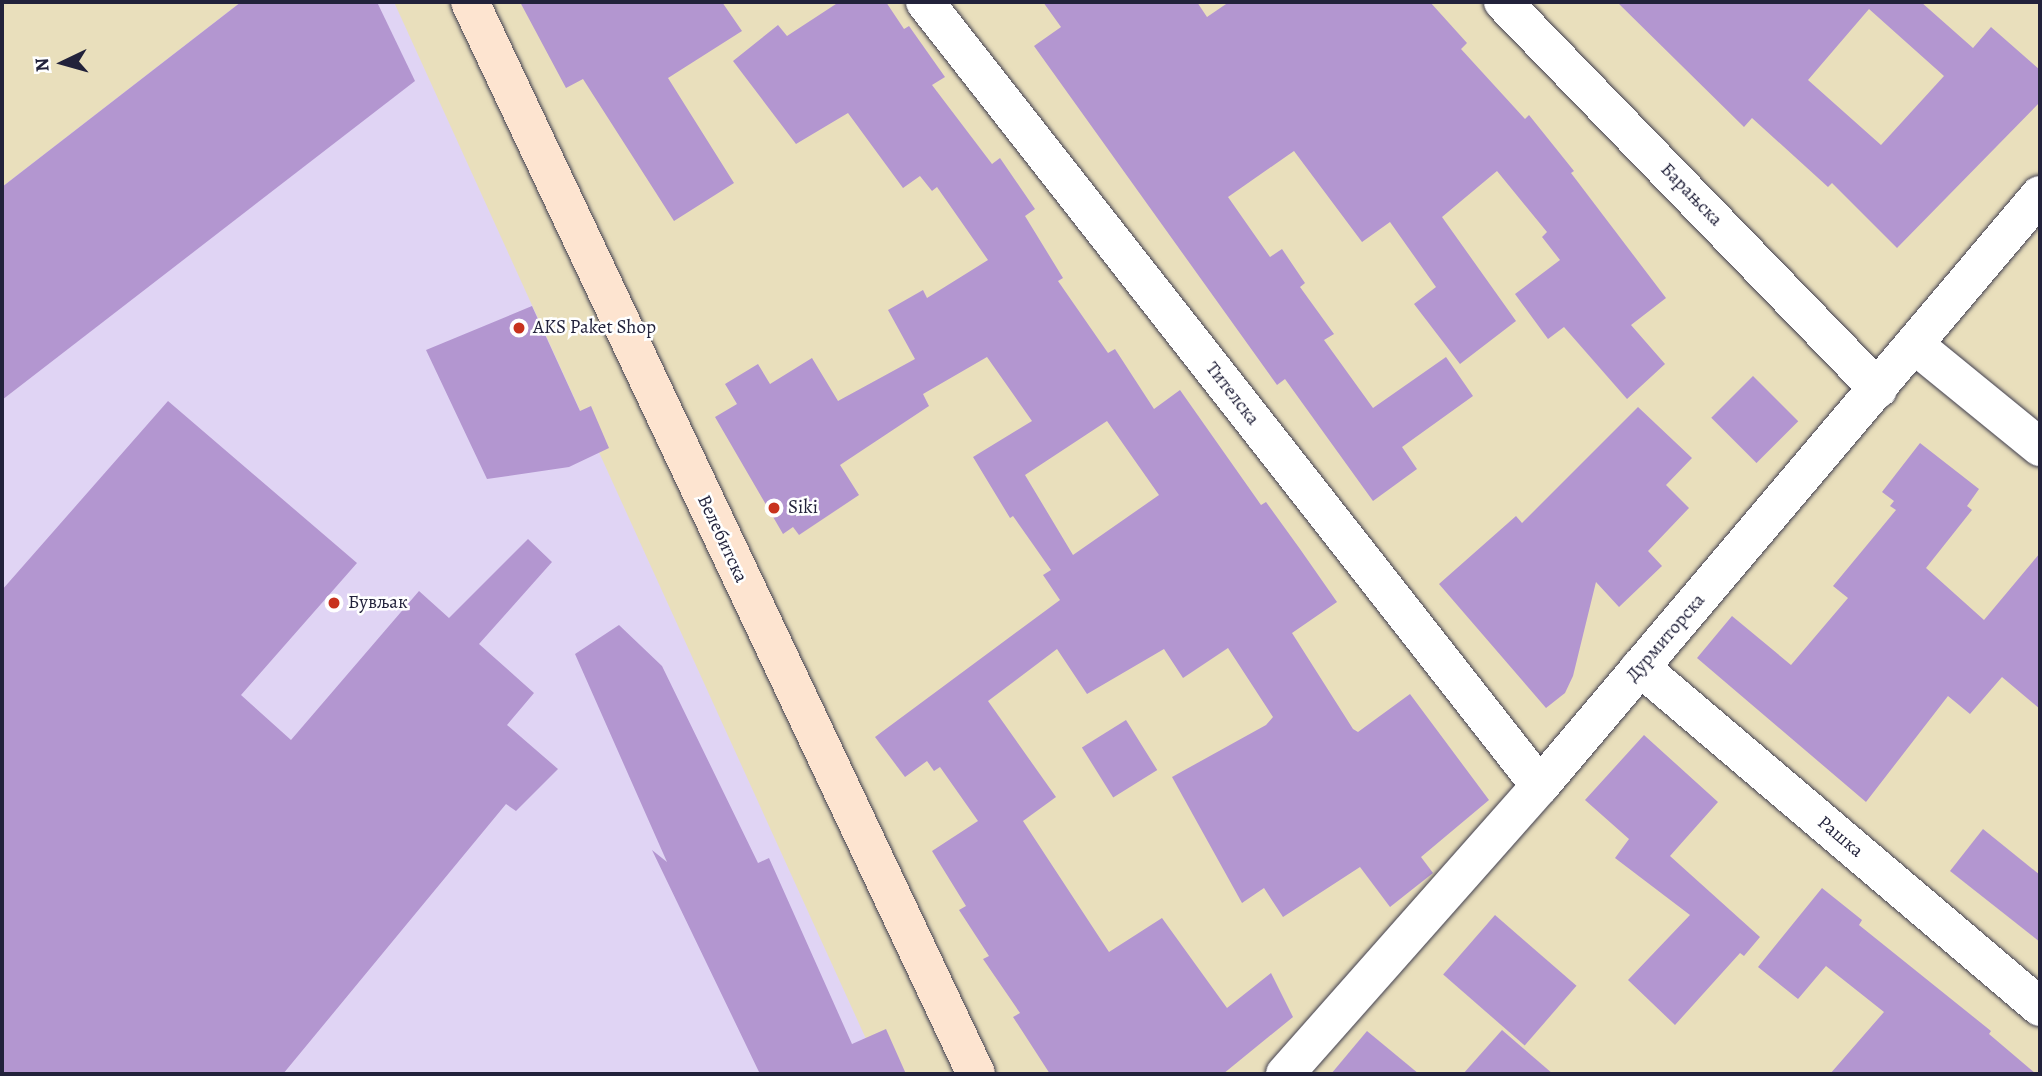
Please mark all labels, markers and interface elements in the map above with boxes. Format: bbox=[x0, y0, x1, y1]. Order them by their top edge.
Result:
north arrow bbox=[28, 28, 98, 98]
text: N bbox=[29, 57, 56, 73]
street label: Барањска bbox=[1655, 159, 1727, 231]
place label: AKS Paket Shop bbox=[533, 317, 656, 339]
marker: AKS Paket Shop bbox=[511, 320, 527, 336]
street label: Тителска bbox=[1200, 358, 1264, 430]
street label: Велебитска bbox=[692, 492, 752, 586]
place label: Siki bbox=[788, 497, 818, 519]
marker: Siki bbox=[766, 500, 782, 516]
street label: Дурмиторска bbox=[1622, 589, 1710, 687]
place label: Бувљак bbox=[348, 592, 408, 614]
marker: Бувљак bbox=[326, 595, 342, 611]
street label: Рашка bbox=[1813, 811, 1867, 863]

